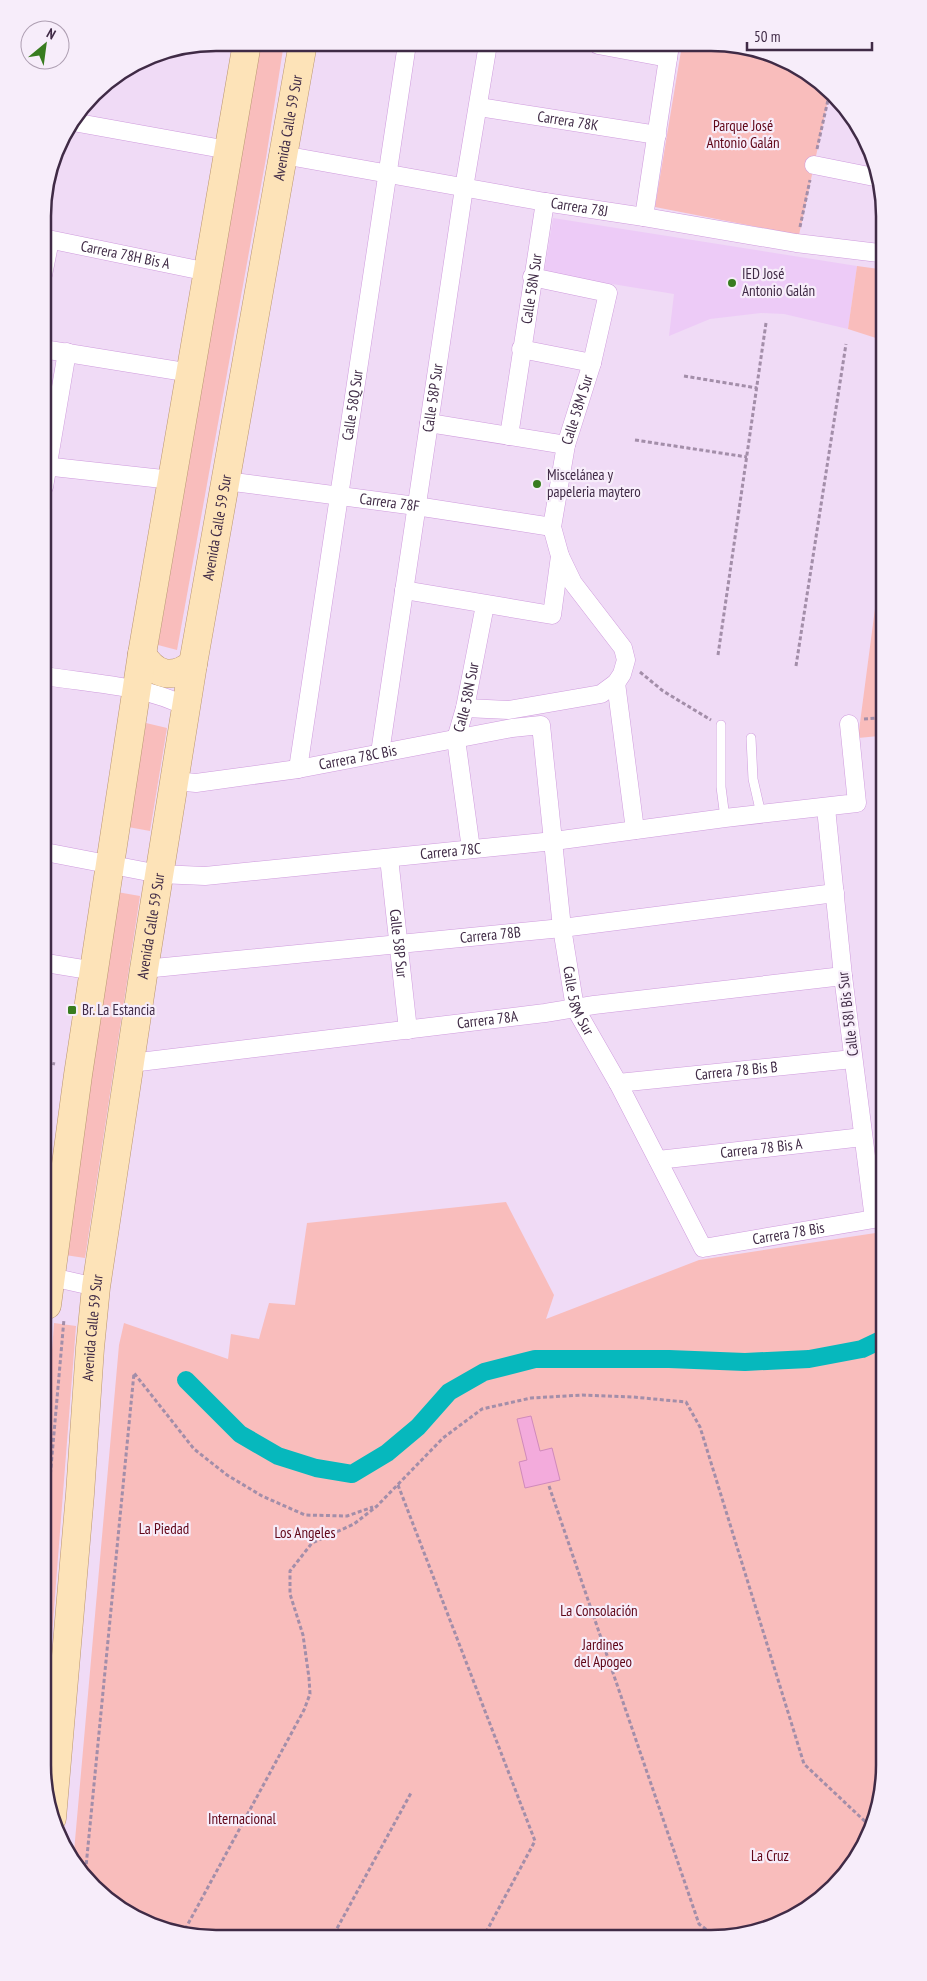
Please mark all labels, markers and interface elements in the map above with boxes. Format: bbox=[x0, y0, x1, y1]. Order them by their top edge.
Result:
north arrow bbox=[20, 20, 70, 70]
scale bar bbox=[747, 20, 872, 52]
text: N bbox=[44, 24, 59, 43]
text: 50 m bbox=[754, 27, 780, 46]
street label: Avenida Calle 59 Sur bbox=[269, 72, 306, 182]
street label: Carrera 78K bbox=[536, 106, 600, 135]
park label: Parque José Antonio Galán bbox=[706, 116, 780, 152]
street label: Carrera 78J bbox=[550, 193, 609, 220]
street label: Carrera 78H Bis A bbox=[79, 236, 173, 273]
street label: Calle 58N Sur bbox=[516, 251, 546, 325]
place label: IED José Antonio Galán bbox=[742, 264, 815, 300]
marker: IED José Antonio Galán bbox=[726, 277, 738, 289]
street label: Calle 58P Sur bbox=[418, 361, 447, 433]
street label: Calle 58Q Sur bbox=[338, 368, 367, 442]
street label: Calle 58M Sur bbox=[557, 371, 597, 447]
place label: Miscelánea y papeleria maytero bbox=[547, 465, 641, 501]
street label: Avenida Calle 59 Sur bbox=[198, 472, 236, 582]
marker: Miscelánea y papeleria maytero bbox=[531, 478, 543, 490]
street label: Carrera 78F bbox=[359, 489, 421, 515]
street label: Calle 58N Sur bbox=[448, 660, 483, 734]
street label: Carrera 78C Bis bbox=[317, 740, 398, 774]
street label: Carrera 78C bbox=[419, 838, 482, 863]
street label: Avenida Calle 59 Sur bbox=[133, 871, 168, 980]
street label: Calle 58P Sur bbox=[386, 908, 412, 980]
street label: Carrera 78B bbox=[459, 922, 522, 947]
street label: Calle 58M Sur bbox=[559, 964, 599, 1039]
street label: Calle 58I Bis Sur bbox=[833, 970, 862, 1057]
place label: Br. La Estancia bbox=[82, 1000, 155, 1019]
marker: Br. La Estancia bbox=[66, 1004, 78, 1016]
street label: Carrera 78A bbox=[456, 1006, 520, 1033]
street label: Carrera 78 Bis B bbox=[694, 1057, 779, 1084]
street label: Carrera 78 Bis A bbox=[719, 1134, 804, 1162]
street label: Carrera 78 Bis bbox=[751, 1218, 826, 1248]
street label: Avenida Calle 59 Sur bbox=[78, 1272, 107, 1382]
park label: La Piedad bbox=[139, 1519, 189, 1538]
park label: Los Angeles bbox=[274, 1523, 336, 1542]
park label: La Consolación bbox=[560, 1601, 638, 1620]
park label: Jardines del Apogeo bbox=[574, 1635, 632, 1671]
park label: Internacional bbox=[208, 1809, 277, 1828]
park label: La Cruz bbox=[751, 1846, 789, 1865]

